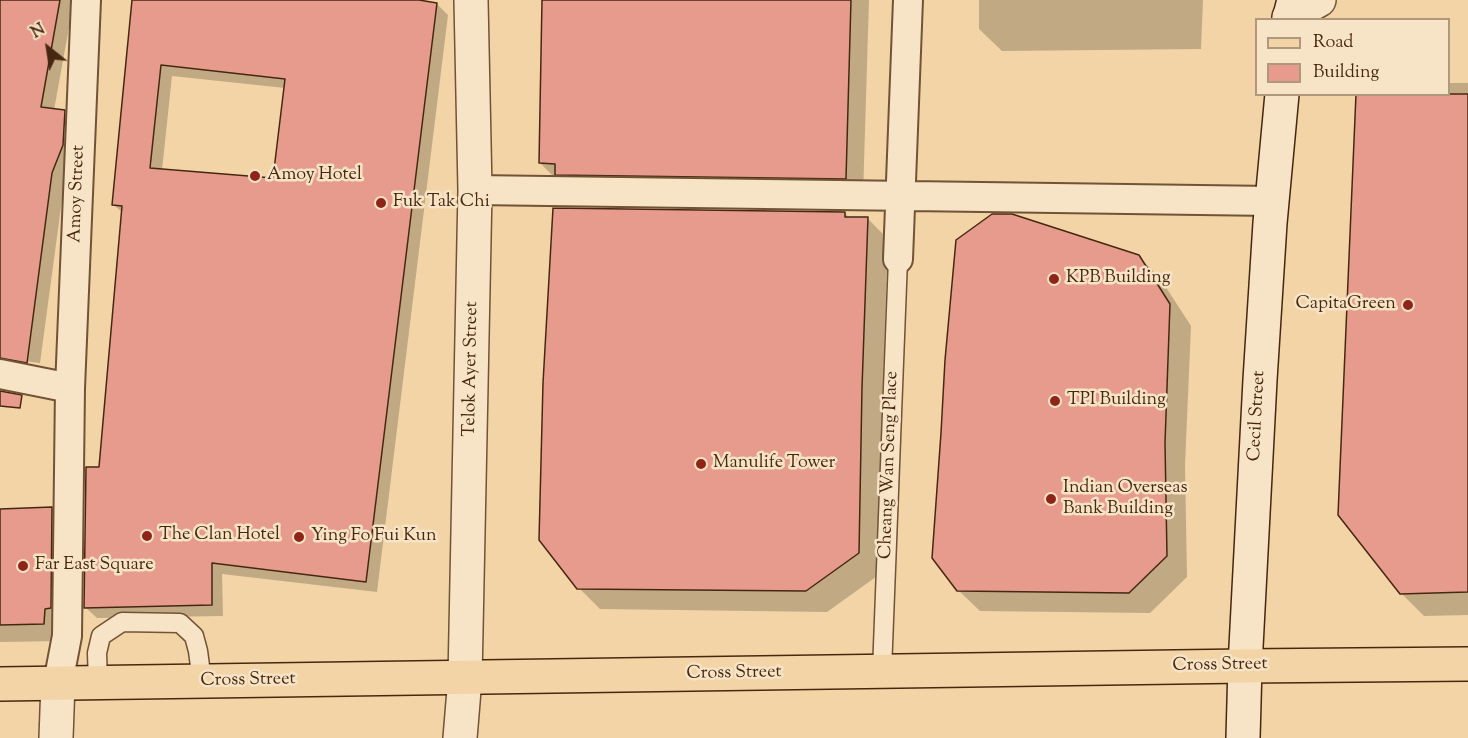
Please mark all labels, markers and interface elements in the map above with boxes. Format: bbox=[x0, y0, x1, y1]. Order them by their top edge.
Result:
north arrow bbox=[18, 18, 78, 78]
legend bbox=[1255, 18, 1450, 96]
text: N bbox=[27, 19, 50, 45]
text: Road bbox=[1313, 30, 1353, 56]
text: Building bbox=[1313, 60, 1379, 86]
street label: Amoy Street bbox=[65, 145, 91, 243]
place label: Amoy Hotel bbox=[267, 165, 362, 187]
marker: Amoy Hotel bbox=[248, 169, 262, 183]
place label: Fuk Tak Chi bbox=[393, 192, 490, 214]
marker: Fuk Tak Chi bbox=[374, 196, 388, 210]
place label: KPB Building bbox=[1066, 268, 1171, 290]
marker: KPB Building bbox=[1047, 272, 1061, 286]
place label: CapitaGreen bbox=[1296, 294, 1396, 316]
marker: CapitaGreen bbox=[1401, 298, 1415, 312]
street label: Telok Ayer Street bbox=[460, 301, 484, 437]
street label: Cecil Street bbox=[1245, 370, 1271, 462]
street label: Cheang Wan Seng Place bbox=[876, 371, 904, 559]
place label: TPI Building bbox=[1067, 390, 1166, 412]
marker: TPI Building bbox=[1048, 394, 1062, 408]
place label: Manulife Tower bbox=[713, 453, 835, 475]
marker: Manulife Tower bbox=[694, 457, 708, 471]
place label: Indian Overseas Bank Building bbox=[1063, 478, 1188, 520]
marker: Indian Overseas Bank Building bbox=[1044, 492, 1058, 506]
place label: The Clan Hotel bbox=[159, 525, 280, 547]
place label: Ying Fo Fui Kun bbox=[311, 526, 437, 548]
marker: The Clan Hotel bbox=[140, 529, 154, 543]
marker: Ying Fo Fui Kun bbox=[292, 530, 306, 544]
place label: Far East Square bbox=[35, 555, 154, 577]
marker: Far East Square bbox=[16, 559, 30, 573]
street label: Cross Street bbox=[1172, 654, 1268, 678]
street label: Cross Street bbox=[686, 662, 782, 686]
street label: Cross Street bbox=[200, 669, 296, 693]

